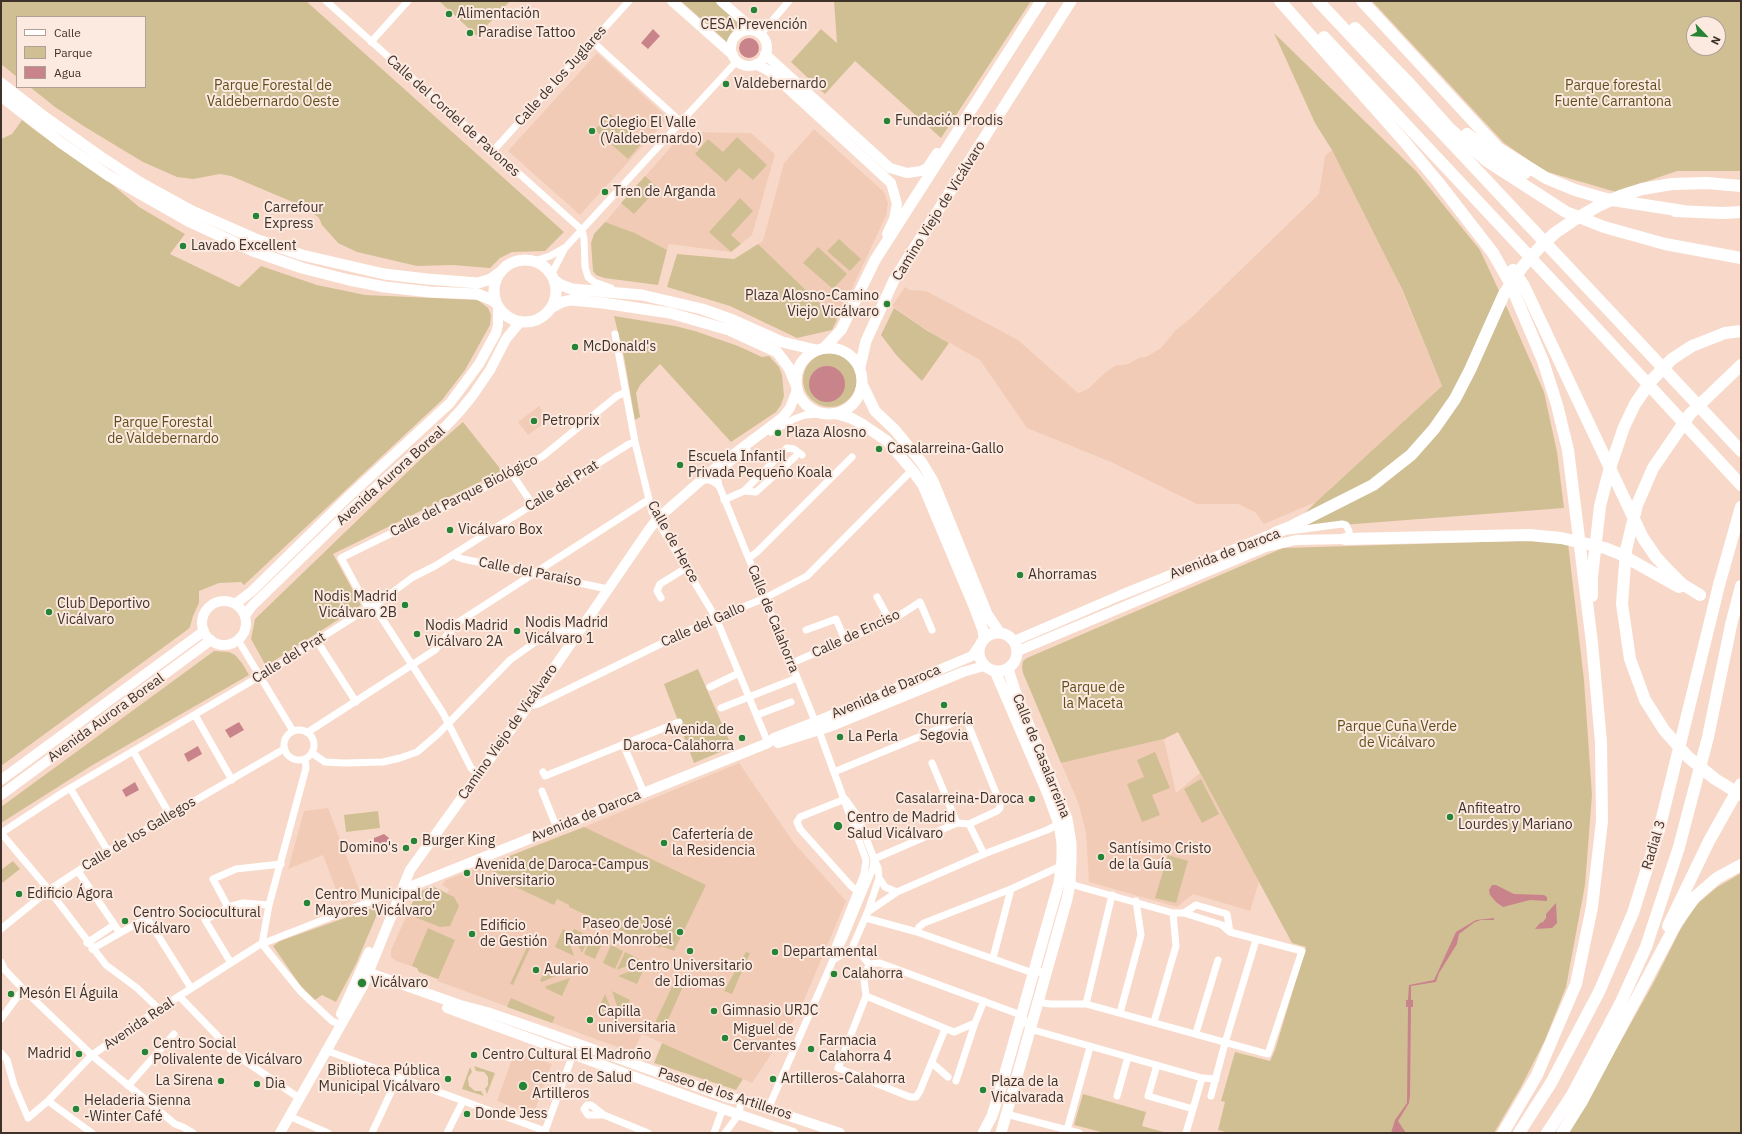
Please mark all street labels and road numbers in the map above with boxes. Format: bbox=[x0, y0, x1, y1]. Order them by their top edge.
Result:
street label: Calle de los Juglares bbox=[512, 22, 610, 130]
street label: Calle del Cordel de Pavones bbox=[383, 52, 523, 180]
street label: Camino Viejo de Vicálvaro bbox=[889, 138, 989, 284]
street label: Avenida Aurora Boreal bbox=[333, 423, 449, 529]
street label: Calle del Parque Biológico bbox=[387, 451, 541, 541]
street label: Calle del Prat bbox=[522, 457, 602, 515]
street label: Calle de Herce bbox=[644, 498, 702, 586]
street label: Avenida de Daroca bbox=[1167, 525, 1283, 583]
street label: Calle del Paraíso bbox=[477, 554, 583, 590]
street label: Calle de Calahorra bbox=[744, 563, 802, 675]
street label: Calle del Gallo bbox=[658, 599, 748, 651]
street label: Calle de Enciso bbox=[809, 606, 903, 662]
street label: Calle del Prat bbox=[249, 629, 329, 687]
street label: Camino Viejo de Vicálvaro bbox=[455, 661, 561, 803]
street label: Avenida de Daroca bbox=[829, 661, 943, 723]
street label: Avenida Aurora Boreal bbox=[44, 670, 168, 766]
street label: Calle de Casalarreina bbox=[1008, 691, 1074, 821]
street label: Avenida de Daroca bbox=[529, 786, 643, 846]
street label: Calle de los Gallegos bbox=[79, 793, 199, 875]
street label: Radial 3 bbox=[1639, 818, 1669, 872]
street label: Avenida Real bbox=[101, 994, 177, 1054]
street label: Paseo de los Artilleros bbox=[656, 1064, 794, 1124]

